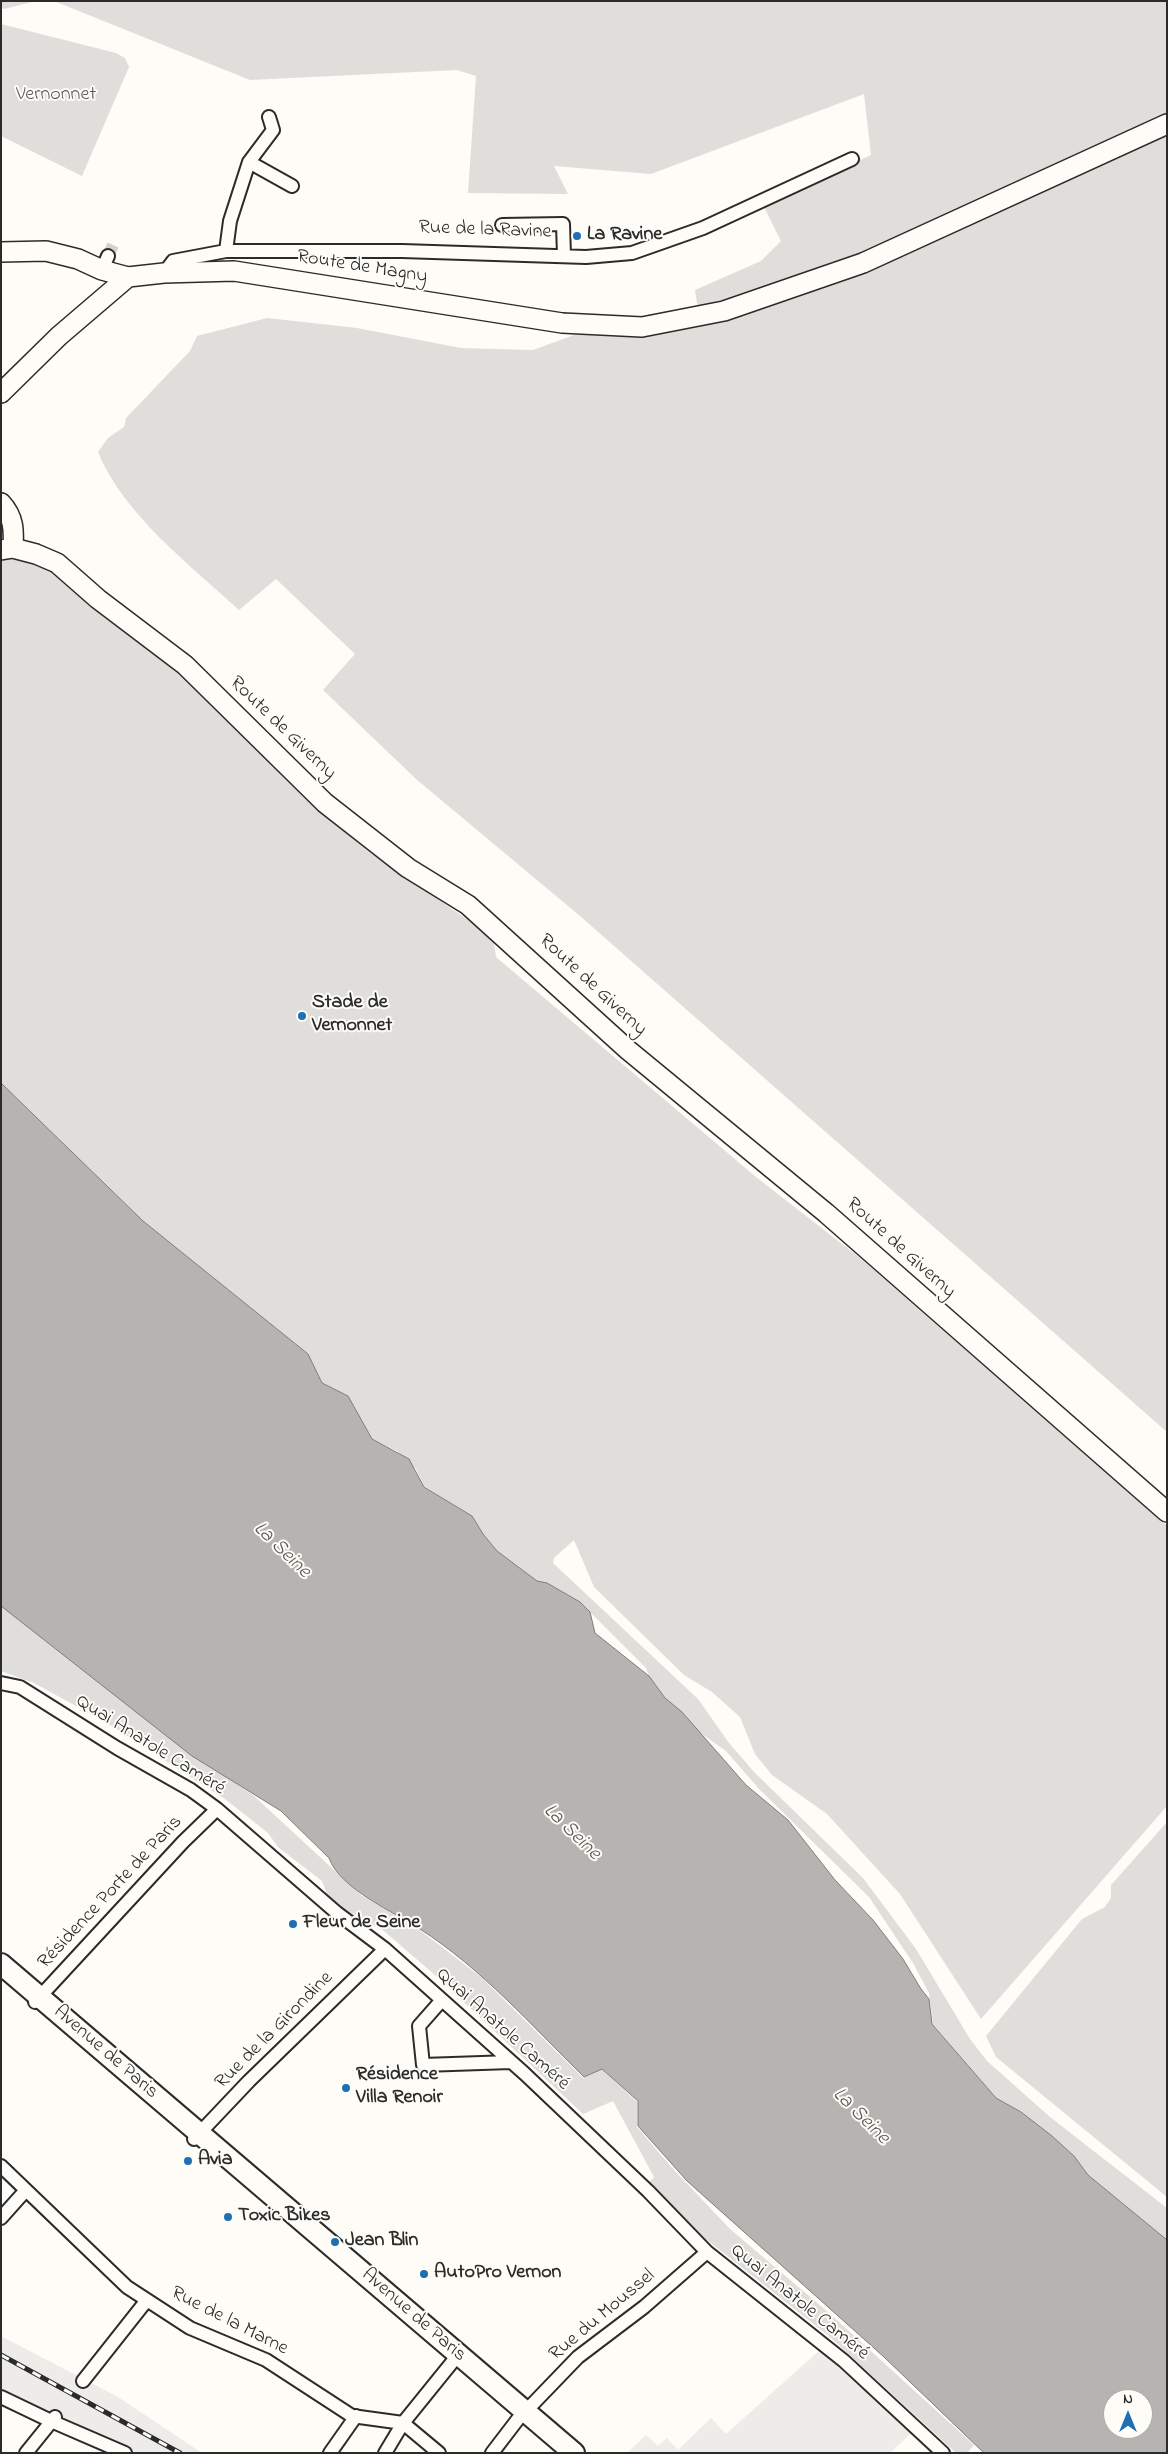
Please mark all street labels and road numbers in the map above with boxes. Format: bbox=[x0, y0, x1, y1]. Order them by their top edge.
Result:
street label: Rue de la Ravine bbox=[418, 217, 552, 245]
street label: Route de Magny bbox=[295, 246, 429, 290]
street label: Route de Giverny bbox=[224, 672, 340, 786]
street label: Route de Giverny bbox=[533, 930, 651, 1042]
street label: Route de Giverny bbox=[840, 1193, 960, 1305]
street label: Quai Anatole Caméré bbox=[71, 1690, 229, 1802]
street label: Résidence Porte de Paris bbox=[34, 1811, 188, 1975]
street label: Quai Anatole Caméré bbox=[430, 1964, 574, 2096]
street label: Rue de la Girondine bbox=[211, 1967, 339, 2095]
street label: Avenue de Paris bbox=[48, 2001, 162, 2105]
street label: Quai Anatole Caméré bbox=[725, 2240, 873, 2366]
street label: Avenue de Paris bbox=[356, 2264, 470, 2368]
street label: Rue du Moussel bbox=[545, 2265, 661, 2367]
street label: Rue de la Marne bbox=[166, 2282, 292, 2362]

